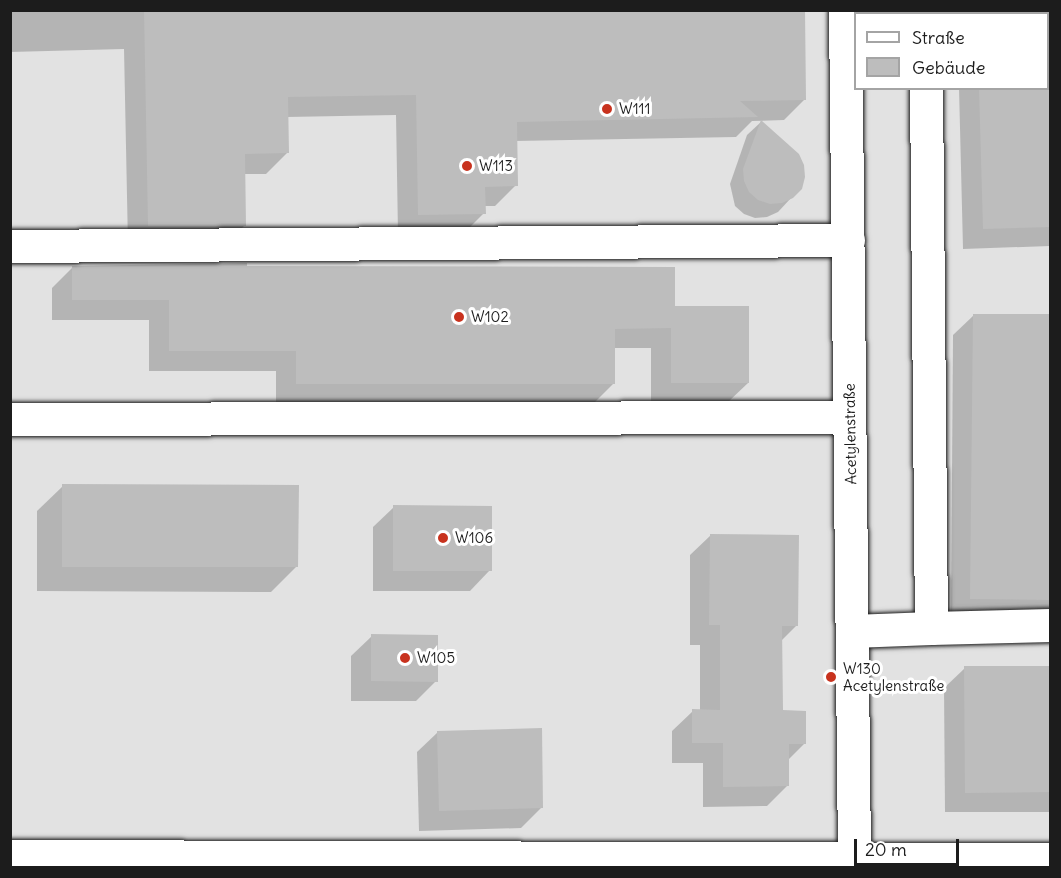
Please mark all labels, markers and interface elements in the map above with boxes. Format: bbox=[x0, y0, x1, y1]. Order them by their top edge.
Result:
legend bbox=[854, 12, 1049, 90]
text: Straße bbox=[912, 26, 965, 49]
text: Gebäude bbox=[912, 56, 985, 79]
place label: W111 bbox=[619, 100, 650, 118]
marker: W111 bbox=[600, 102, 614, 116]
place label: W113 bbox=[479, 157, 513, 175]
marker: W113 bbox=[460, 159, 474, 173]
place label: W102 bbox=[471, 308, 509, 326]
marker: W102 bbox=[452, 310, 466, 324]
street label: Acetylenstraße bbox=[840, 383, 860, 485]
place label: W106 bbox=[455, 529, 493, 547]
marker: W106 bbox=[436, 531, 450, 545]
place label: W105 bbox=[417, 649, 455, 667]
marker: W105 bbox=[398, 651, 412, 665]
place label: W130 Acetylenstraße bbox=[843, 659, 944, 694]
marker: W130 Acetylenstraße bbox=[824, 670, 838, 684]
scale bar bbox=[857, 827, 962, 865]
text: 20 m bbox=[865, 838, 907, 861]

